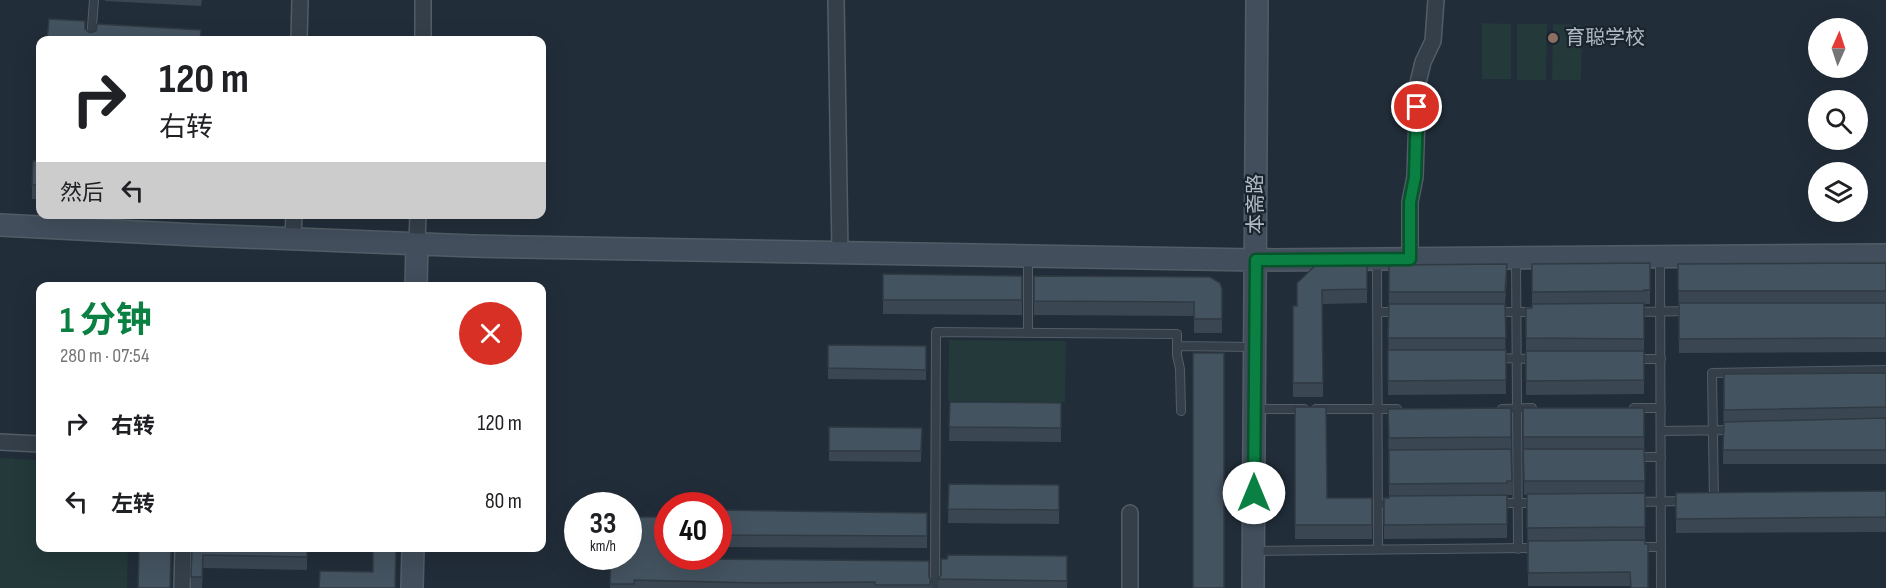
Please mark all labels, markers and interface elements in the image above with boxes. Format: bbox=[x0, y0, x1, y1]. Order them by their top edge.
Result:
north arrow bbox=[1808, 18, 1868, 78]
map controls bbox=[1808, 18, 1868, 222]
place label: 育聪学校 bbox=[1565, 26, 1645, 50]
marker: 育聪学校 bbox=[1546, 31, 1560, 45]
text: 120 m bbox=[159, 54, 249, 105]
icon: right bbox=[60, 60, 138, 138]
pin bbox=[1391, 81, 1442, 132]
icon: arrive bbox=[1400, 90, 1433, 123]
button: search bbox=[1808, 90, 1868, 150]
text: 右转 bbox=[159, 112, 213, 144]
button: layers bbox=[1808, 162, 1868, 222]
icon: left bbox=[116, 174, 149, 207]
street label: 本斋路 bbox=[1244, 174, 1268, 234]
text: 然后 bbox=[60, 180, 104, 207]
text: 1 分钟 bbox=[60, 300, 152, 343]
button: close bbox=[459, 302, 522, 365]
text: 280 m · 07:54 bbox=[60, 344, 149, 368]
icon: right bbox=[60, 407, 93, 440]
text: 120 m bbox=[478, 410, 522, 437]
text: 右转 bbox=[111, 413, 155, 440]
position arrow bbox=[1222, 461, 1286, 525]
icon: left bbox=[60, 485, 93, 518]
text: 80 m bbox=[485, 488, 522, 515]
text: 左转 bbox=[111, 491, 155, 518]
speed limit sign: 40 bbox=[654, 492, 732, 570]
text: 33 bbox=[590, 506, 616, 542]
text: km/h bbox=[590, 537, 616, 556]

